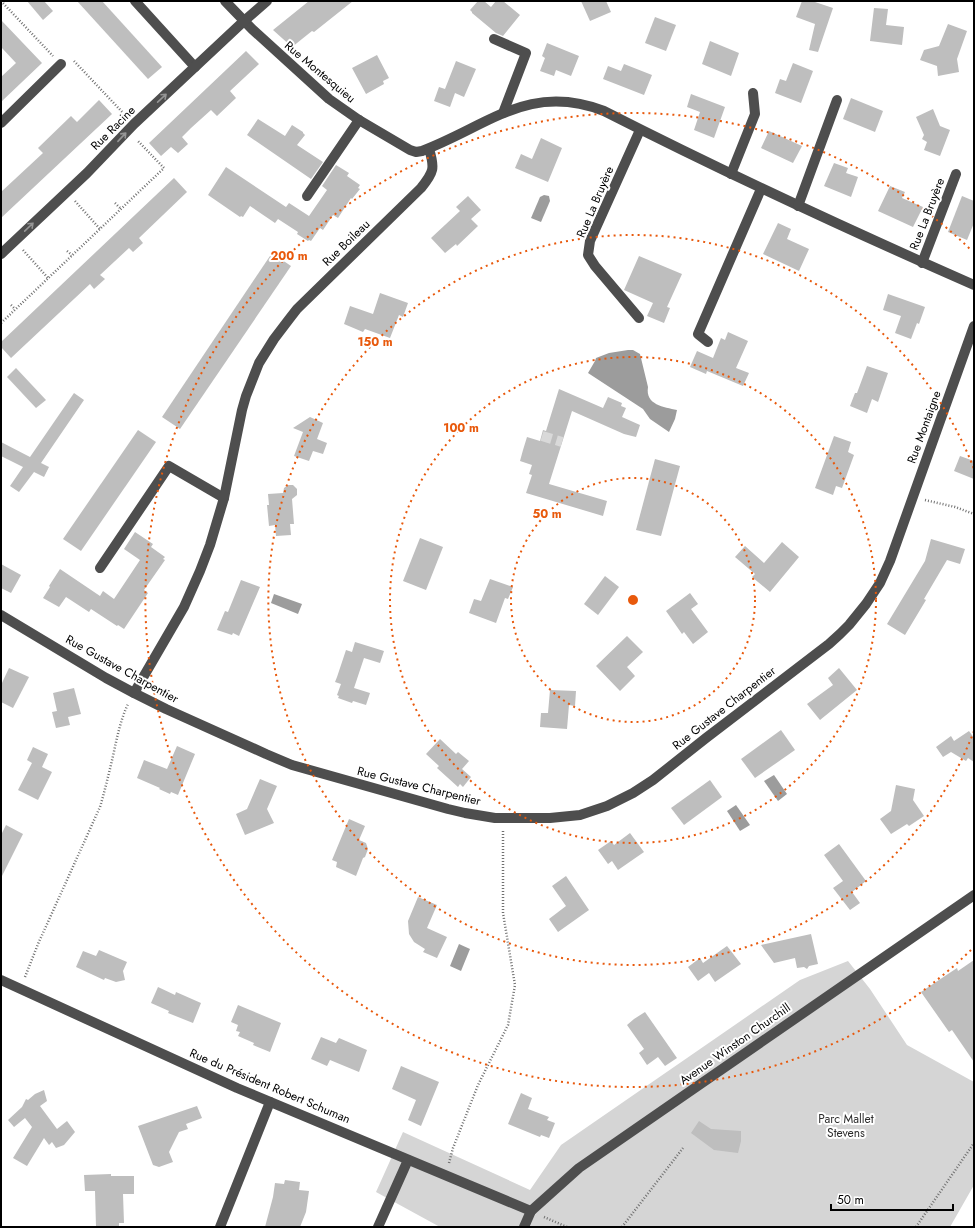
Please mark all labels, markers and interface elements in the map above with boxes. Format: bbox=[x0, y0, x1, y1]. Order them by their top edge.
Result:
street label: Rue Montesquieu bbox=[281, 37, 359, 107]
one-way arrow bbox=[157, 93, 168, 102]
street label: Rue Racine bbox=[87, 102, 139, 154]
one-way arrow bbox=[118, 131, 127, 142]
street label: Rue La Bruyère bbox=[572, 163, 618, 241]
street label: Rue La Bruyère bbox=[905, 175, 949, 253]
street label: Rue Boileau bbox=[318, 216, 374, 270]
one-way arrow bbox=[24, 222, 34, 232]
text: 200 m bbox=[270, 247, 308, 265]
text: 150 m bbox=[357, 333, 393, 351]
street label: Rue Montaigne bbox=[902, 388, 946, 466]
text: 100 m bbox=[443, 419, 479, 437]
text: 50 m bbox=[532, 505, 562, 523]
centre of rings bbox=[626, 593, 640, 607]
street label: Rue Gustave Charpentier bbox=[62, 630, 183, 708]
street label: Rue Gustave Charpentier bbox=[669, 661, 780, 754]
street label: Rue Gustave Charpentier bbox=[355, 762, 484, 810]
street label: Avenue Winston Churchill bbox=[676, 999, 794, 1089]
street label: Rue du Président Robert Schuman bbox=[187, 1044, 353, 1128]
park label: Parc Mallet Stevens bbox=[818, 1110, 874, 1142]
scale bar bbox=[831, 1186, 953, 1212]
text: 50 m bbox=[837, 1191, 864, 1209]

